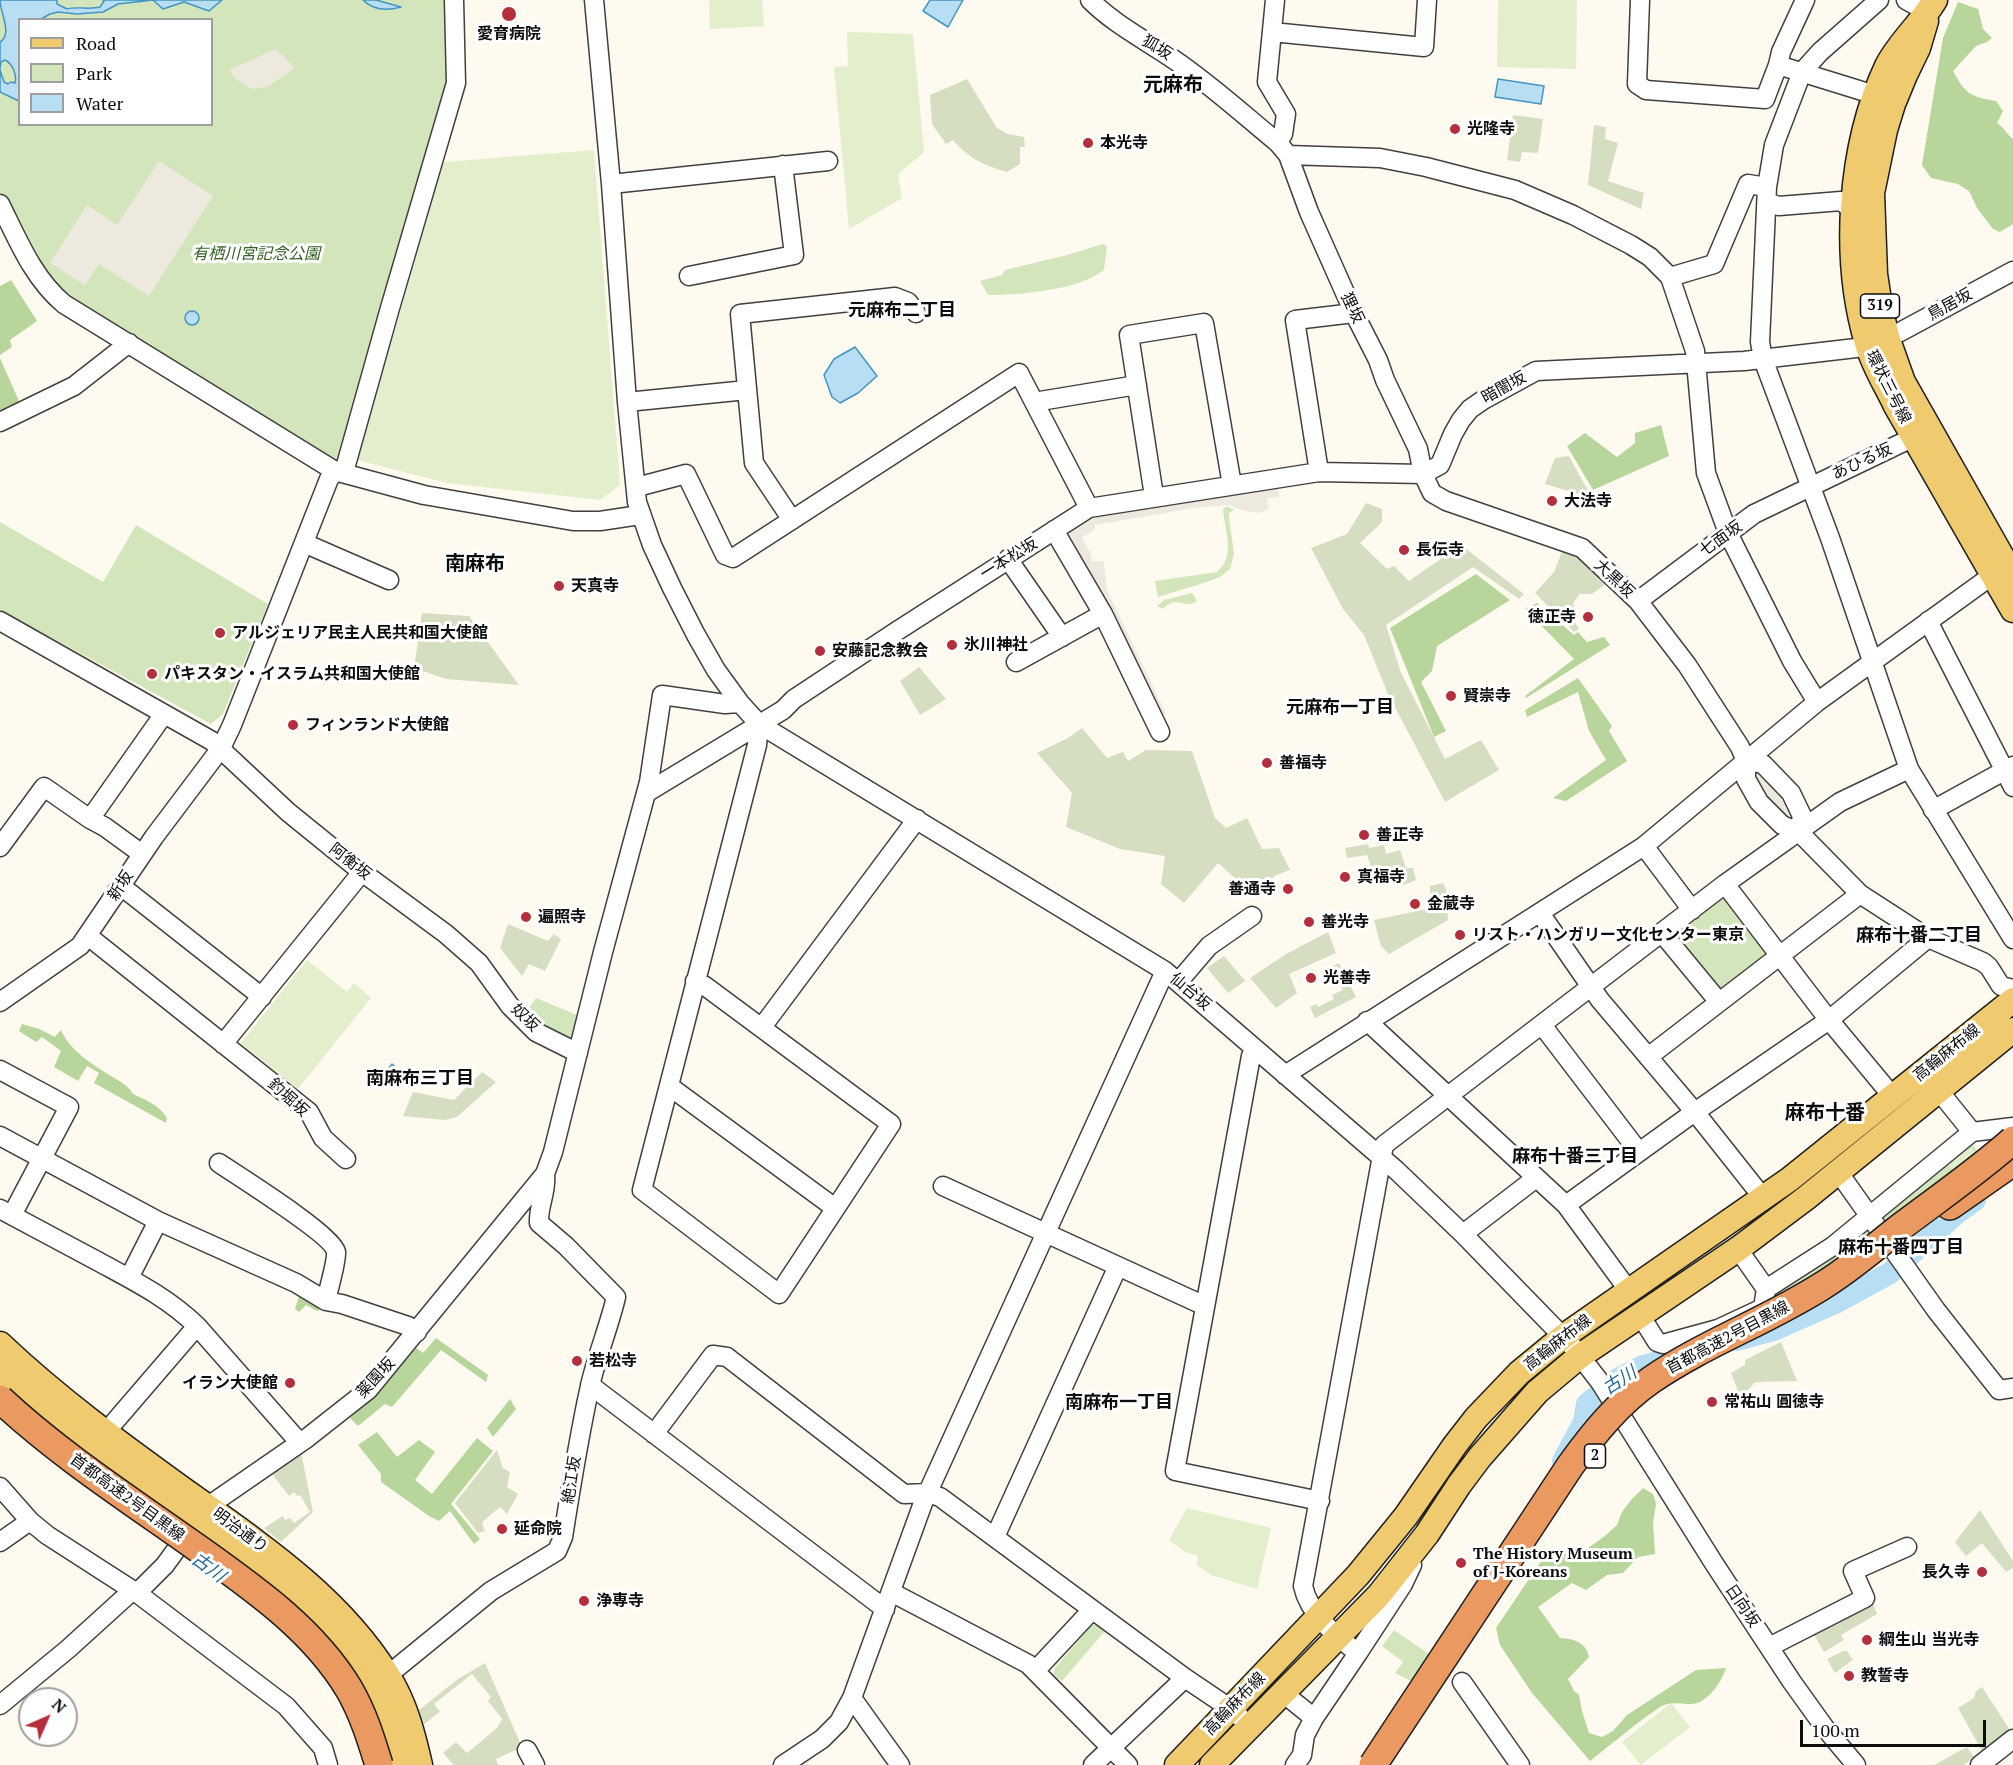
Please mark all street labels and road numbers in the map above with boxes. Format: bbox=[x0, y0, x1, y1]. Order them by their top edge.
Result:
street label: 狐坂 bbox=[1138, 31, 1176, 65]
street label: 鳥居坂 bbox=[1924, 285, 1976, 325]
street label: 狸坂 bbox=[1337, 289, 1367, 327]
road number: 319 bbox=[1860, 294, 1900, 318]
street label: 環状三号線 bbox=[1861, 347, 1915, 427]
street label: 暗闇坂 bbox=[1478, 368, 1530, 408]
street label: あひる坂 bbox=[1829, 440, 1895, 484]
street label: 七面坂 bbox=[1696, 517, 1746, 561]
street label: 一本松坂 bbox=[977, 534, 1041, 584]
street label: 大黒坂 bbox=[1590, 556, 1638, 602]
street label: 阿衡坂 bbox=[325, 840, 375, 884]
street label: 新坂 bbox=[104, 867, 138, 905]
street label: 仙台坂 bbox=[1165, 969, 1215, 1015]
street label: 奴坂 bbox=[507, 1000, 543, 1036]
street label: 高輪麻布線 bbox=[1910, 1020, 1984, 1086]
street label: 釣堀坂 bbox=[264, 1075, 312, 1121]
street label: 首都高速2号目黒線 bbox=[1663, 1297, 1793, 1379]
street label: 高輪麻布線 bbox=[1521, 1311, 1595, 1375]
street label: 薬園坂 bbox=[353, 1354, 399, 1402]
road number: 2 bbox=[1584, 1444, 1606, 1468]
street label: 首都高速2号目黒線 bbox=[66, 1450, 188, 1546]
street label: 絶江坂 bbox=[559, 1455, 585, 1505]
street label: 明治通り bbox=[208, 1504, 272, 1558]
street label: 日向坂 bbox=[1721, 1581, 1763, 1631]
street label: 高輪麻布線 bbox=[1200, 1669, 1270, 1739]

